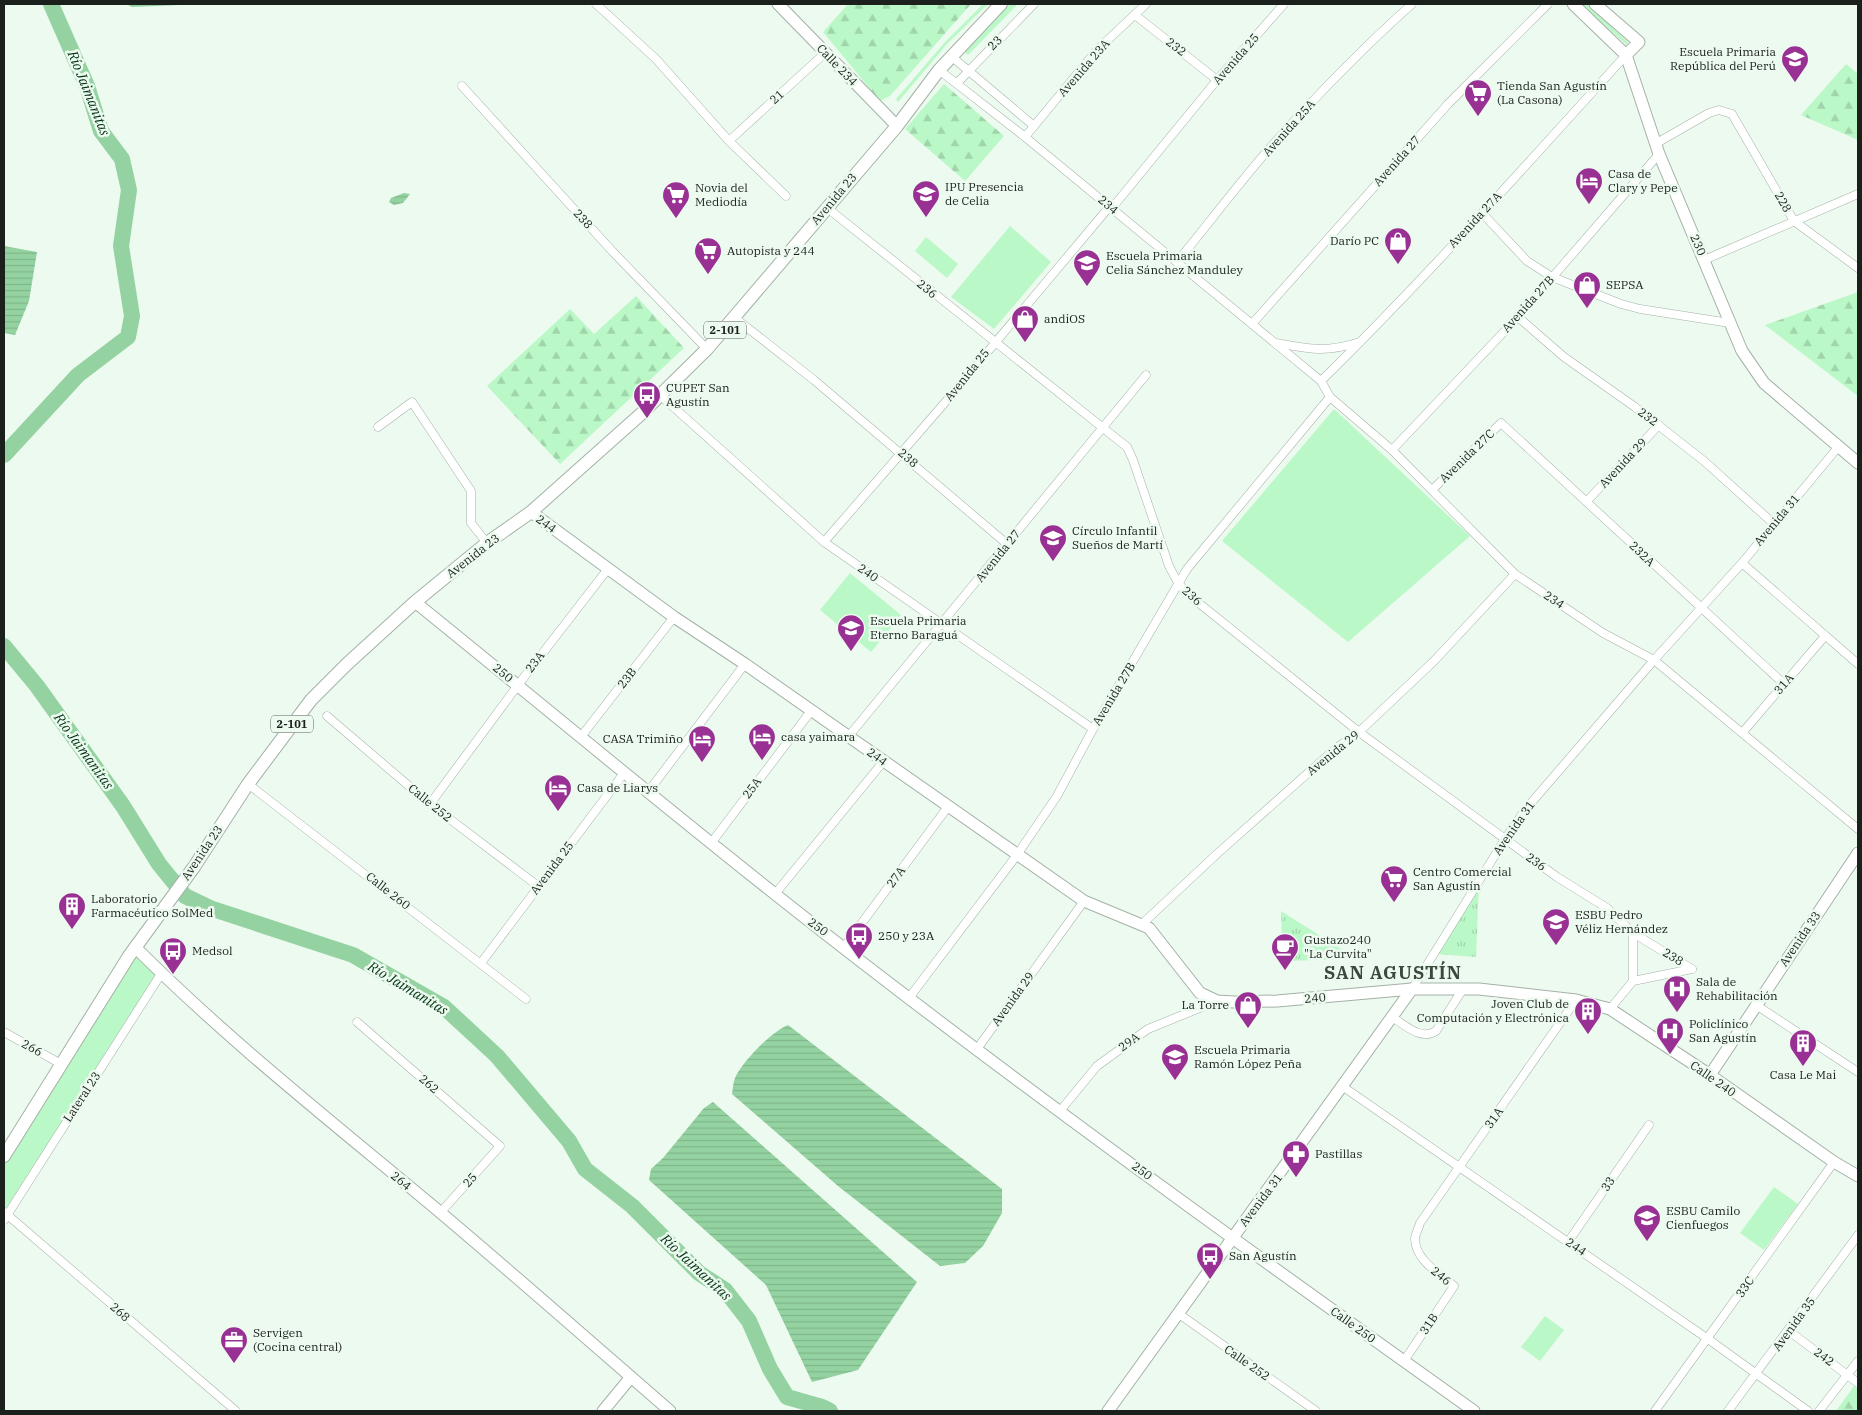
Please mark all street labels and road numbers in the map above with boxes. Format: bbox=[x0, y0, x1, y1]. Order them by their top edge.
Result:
street label: Avenida 25 bbox=[1209, 30, 1262, 87]
street label: 23 bbox=[984, 32, 1005, 53]
street label: 232 bbox=[1163, 34, 1189, 59]
street label: Avenida 23A bbox=[1055, 35, 1113, 100]
street label: Calle 234 bbox=[814, 41, 861, 89]
street label: 21 bbox=[766, 86, 787, 107]
street label: Avenida 25A bbox=[1259, 96, 1319, 159]
street label: Avenida 27 bbox=[1370, 132, 1423, 189]
street label: Avenida 23 bbox=[808, 170, 860, 228]
street label: Avenida 27A bbox=[1445, 188, 1505, 251]
street label: 228 bbox=[1772, 189, 1795, 215]
street label: 234 bbox=[1095, 192, 1121, 217]
street label: 238 bbox=[571, 206, 596, 232]
street label: 230 bbox=[1687, 232, 1710, 258]
street label: Avenida 27B bbox=[1498, 272, 1557, 335]
street label: 236 bbox=[914, 276, 940, 301]
road number: 2-101 bbox=[704, 322, 746, 338]
street label: Avenida 25 bbox=[941, 345, 992, 404]
street label: 232 bbox=[1635, 404, 1661, 429]
street label: Avenida 27C bbox=[1436, 425, 1498, 486]
street label: Avenida 29 bbox=[1596, 434, 1650, 491]
street label: 238 bbox=[895, 445, 921, 470]
street label: Avenida 31 bbox=[1751, 491, 1803, 549]
street label: 244 bbox=[533, 511, 559, 536]
street label: Avenida 27 bbox=[972, 526, 1023, 585]
street label: Avenida 23 bbox=[443, 530, 502, 581]
street label: 232A bbox=[1626, 538, 1659, 570]
street label: 240 bbox=[855, 560, 881, 585]
street label: 236 bbox=[1179, 583, 1205, 608]
street label: 234 bbox=[1541, 587, 1567, 612]
street label: 23A bbox=[522, 648, 548, 675]
street label: Avenida 27B bbox=[1089, 659, 1138, 728]
street label: 250 bbox=[490, 660, 516, 685]
street label: 23B bbox=[614, 664, 639, 691]
street label: 31A bbox=[1771, 670, 1797, 697]
road number: 2-101 bbox=[271, 716, 313, 732]
street label: Avenida 29 bbox=[1303, 727, 1362, 778]
street label: 244 bbox=[864, 744, 890, 769]
street label: 25A bbox=[739, 774, 765, 801]
street label: Calle 252 bbox=[405, 780, 455, 825]
street label: Avenida 31 bbox=[1489, 798, 1538, 858]
street label: Avenida 23 bbox=[178, 822, 225, 883]
street label: Avenida 25 bbox=[527, 838, 577, 897]
street label: 236 bbox=[1523, 849, 1549, 874]
street label: 27A bbox=[883, 863, 909, 890]
street label: Calle 260 bbox=[363, 869, 414, 913]
street label: Avenida 33 bbox=[1776, 908, 1823, 969]
street label: 250 bbox=[805, 914, 831, 939]
street label: 238 bbox=[1660, 945, 1686, 969]
street label: Avenida 29 bbox=[988, 969, 1037, 1029]
street label: 240 bbox=[1304, 989, 1326, 1006]
street label: 29A bbox=[1115, 1028, 1143, 1054]
street label: 266 bbox=[19, 1036, 45, 1059]
street label: Calle 240 bbox=[1688, 1057, 1739, 1100]
street label: Lateral 23 bbox=[60, 1069, 103, 1125]
street label: 262 bbox=[416, 1071, 442, 1096]
street label: 31A bbox=[1481, 1104, 1507, 1131]
street label: 250 bbox=[1129, 1158, 1155, 1183]
street label: 264 bbox=[388, 1168, 414, 1193]
street label: 25 bbox=[459, 1169, 480, 1190]
street label: Avenida 31 bbox=[1236, 1170, 1286, 1229]
street label: 33 bbox=[1597, 1174, 1618, 1194]
street label: 244 bbox=[1563, 1234, 1589, 1259]
street label: 246 bbox=[1428, 1263, 1454, 1288]
street label: 33C bbox=[1732, 1273, 1757, 1300]
street label: Avenida 35 bbox=[1769, 1294, 1818, 1354]
street label: 268 bbox=[107, 1299, 133, 1324]
street label: Calle 250 bbox=[1328, 1303, 1379, 1346]
street label: 31B bbox=[1416, 1310, 1441, 1337]
street label: Calle 252 bbox=[1222, 1341, 1273, 1384]
street label: 242 bbox=[1811, 1344, 1837, 1369]

